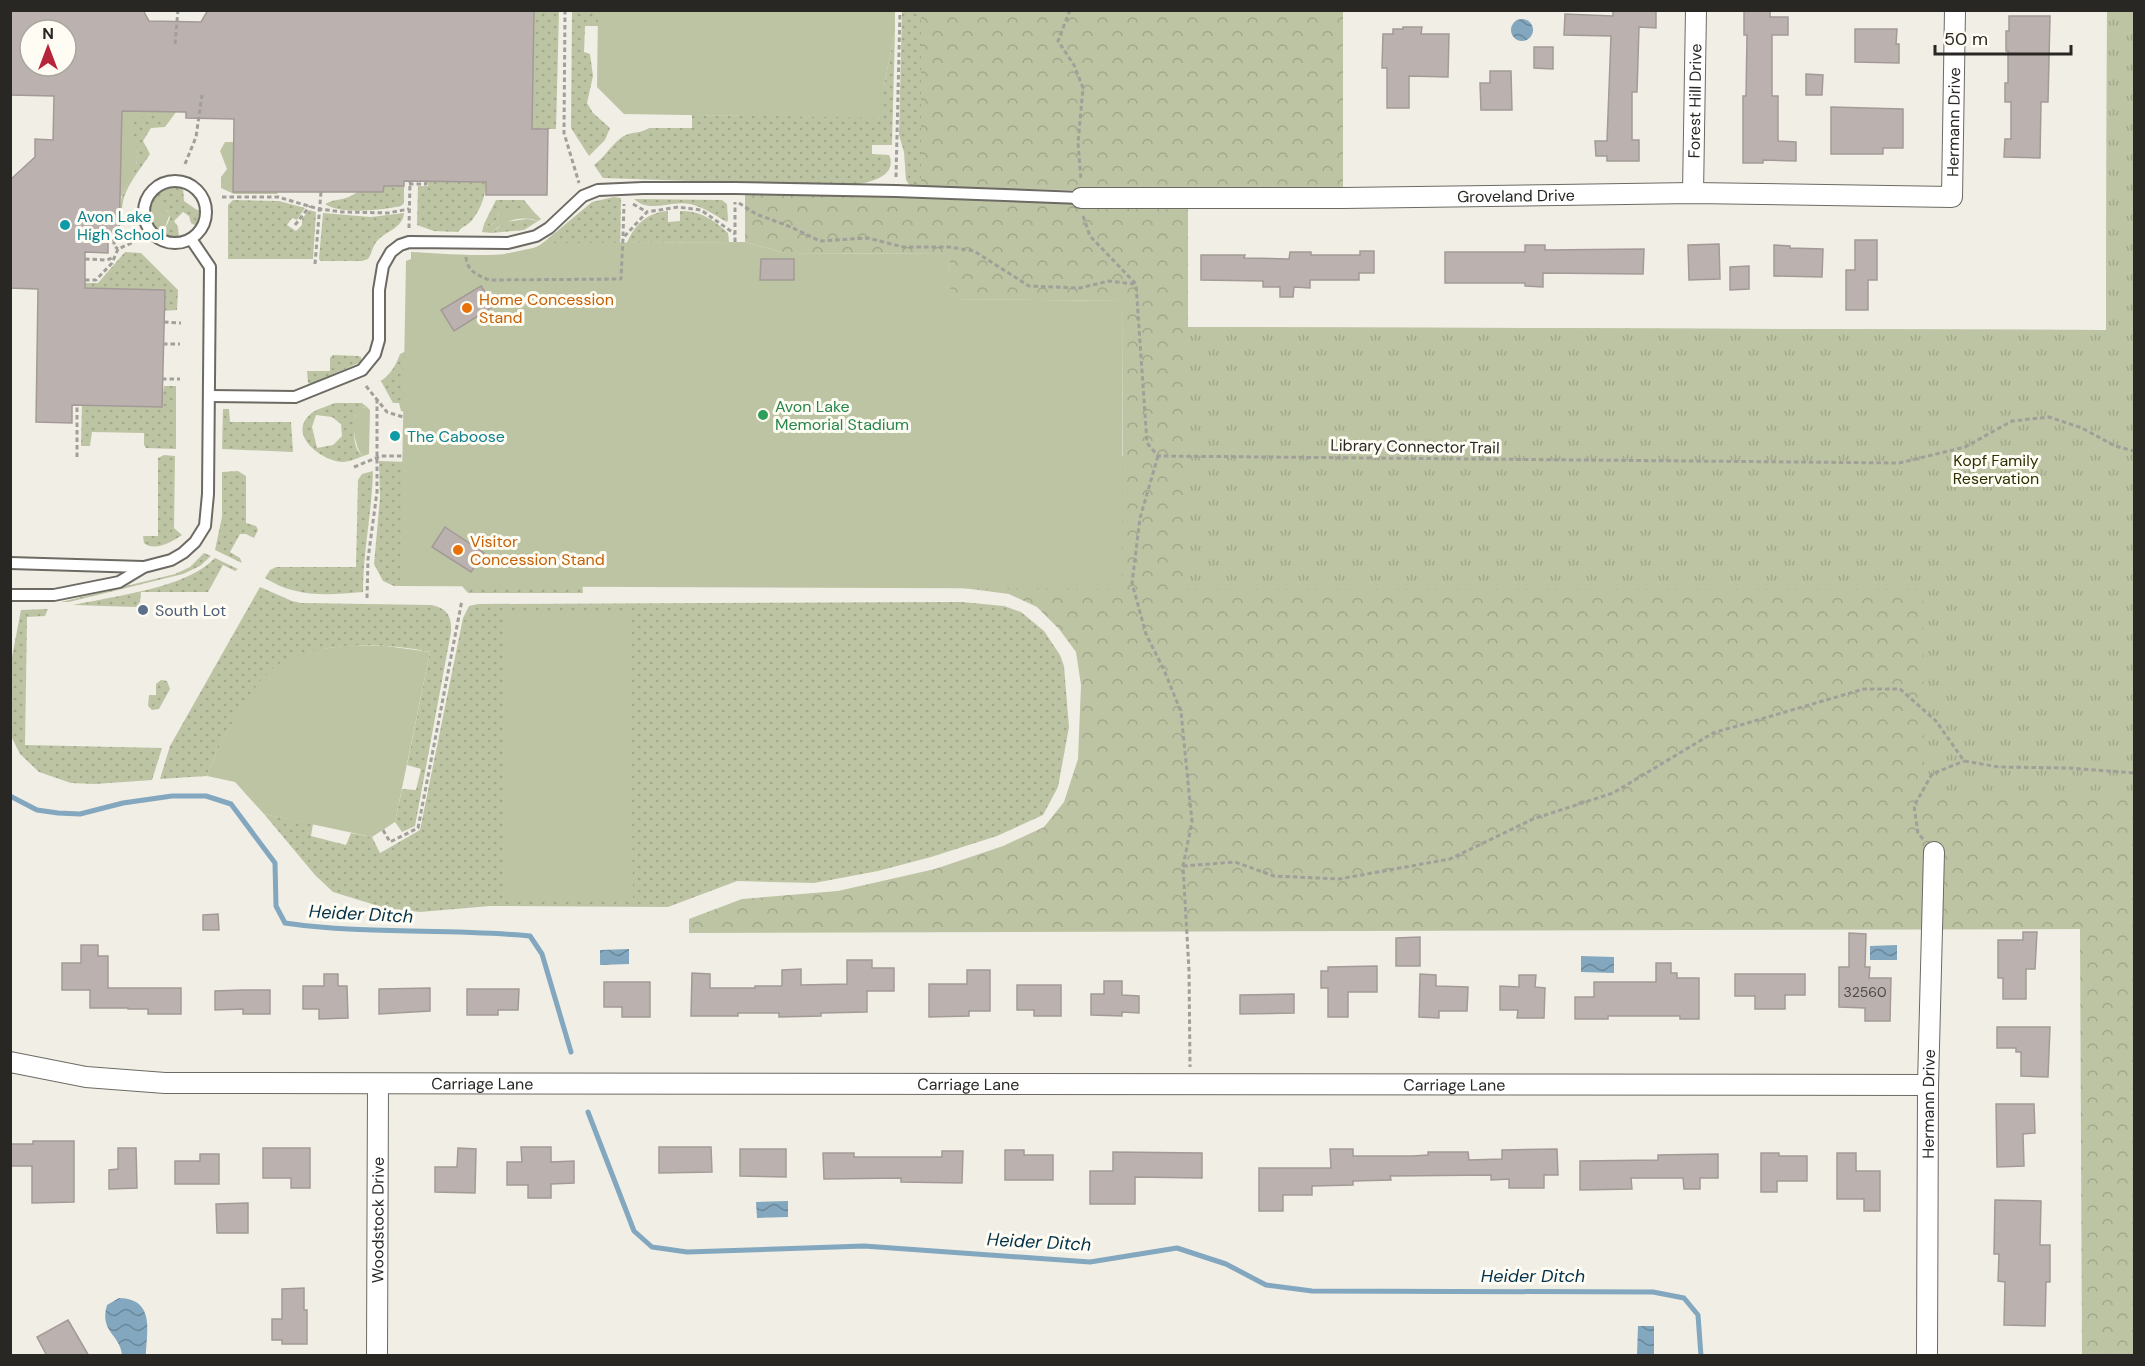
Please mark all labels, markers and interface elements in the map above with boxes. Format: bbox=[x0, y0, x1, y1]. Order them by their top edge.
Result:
north arrow bbox=[18, 18, 78, 78]
scale bar bbox=[1935, 18, 2072, 56]
text: N bbox=[42, 23, 54, 44]
text: 50 m bbox=[1944, 27, 1988, 51]
street label: Forest Hill Drive bbox=[1684, 43, 1706, 159]
street label: Hermann Drive bbox=[1942, 67, 1965, 177]
street label: Groveland Drive bbox=[1457, 185, 1575, 207]
place label: Avon Lake High School bbox=[77, 206, 164, 245]
marker: Avon Lake High School bbox=[58, 218, 72, 232]
place label: Home Concession Stand bbox=[479, 289, 614, 328]
marker: Home Concession Stand bbox=[460, 301, 474, 315]
place label: Avon Lake Memorial Stadium bbox=[775, 396, 909, 435]
marker: Avon Lake Memorial Stadium bbox=[756, 408, 770, 422]
place label: The Caboose bbox=[407, 426, 505, 447]
marker: The Caboose bbox=[388, 429, 402, 443]
street label: Library Connector Trail bbox=[1330, 435, 1500, 458]
park label: Kopf Family Reservation bbox=[1953, 450, 2039, 489]
place label: Visitor Concession Stand bbox=[470, 531, 605, 570]
marker: Visitor Concession Stand bbox=[451, 543, 465, 557]
place label: South Lot bbox=[155, 600, 226, 621]
marker: South Lot bbox=[136, 603, 150, 617]
water label: Heider Ditch bbox=[308, 899, 414, 929]
house number: 32560 bbox=[1843, 983, 1887, 1001]
street label: Hermann Drive bbox=[1918, 1049, 1940, 1159]
street label: Carriage Lane bbox=[431, 1073, 533, 1094]
street label: Carriage Lane bbox=[917, 1074, 1019, 1095]
street label: Carriage Lane bbox=[1403, 1074, 1505, 1096]
street label: Woodstock Drive bbox=[367, 1157, 389, 1283]
water label: Heider Ditch bbox=[986, 1227, 1092, 1257]
water label: Heider Ditch bbox=[1481, 1264, 1585, 1288]

